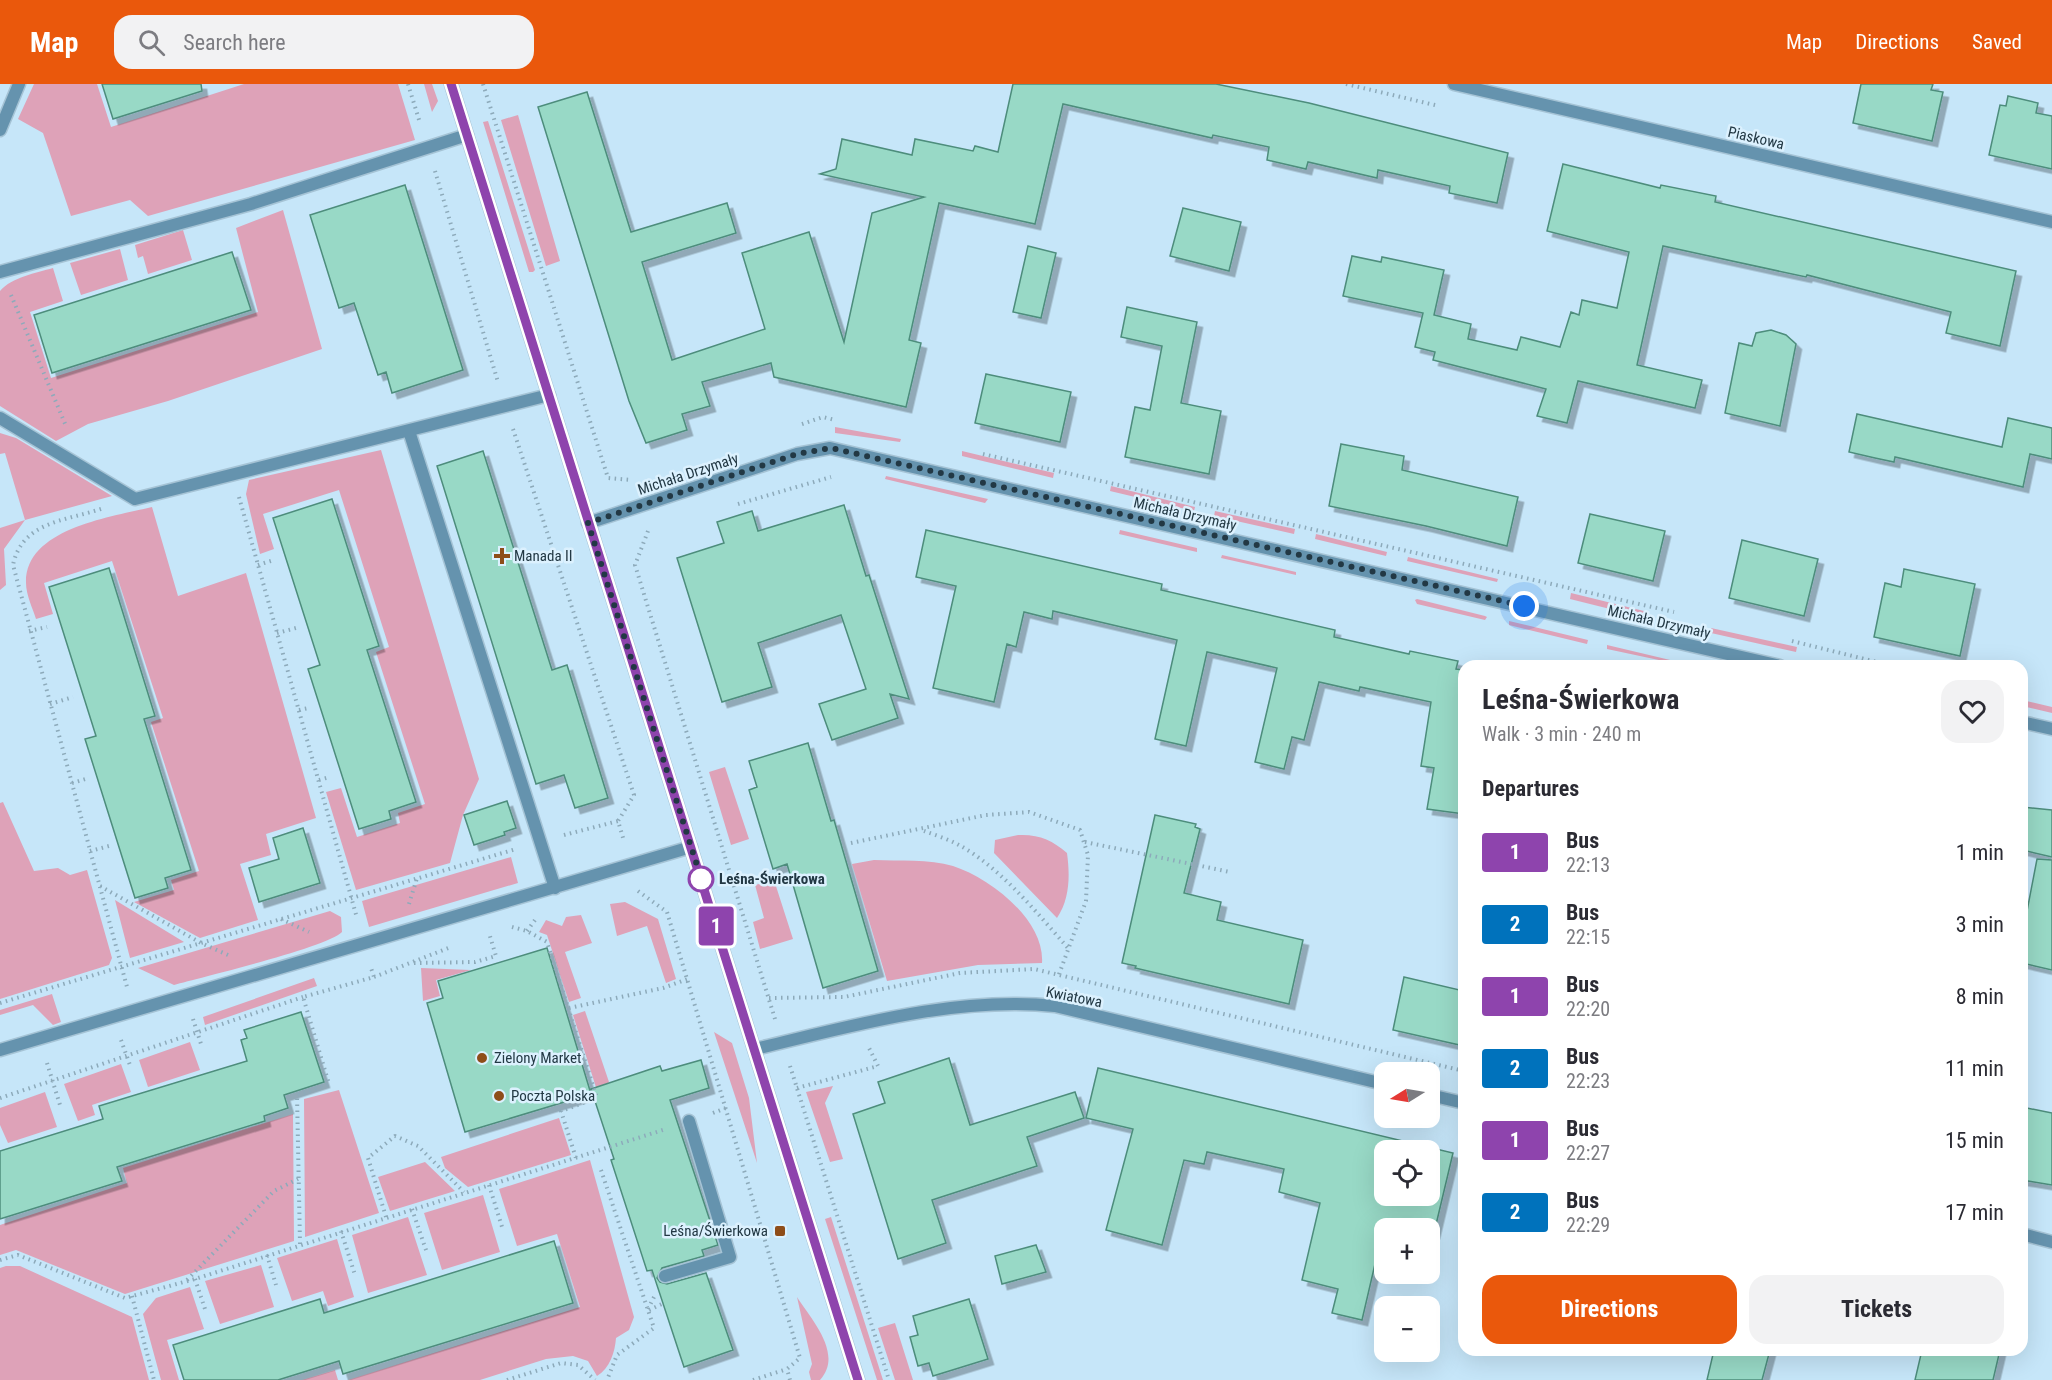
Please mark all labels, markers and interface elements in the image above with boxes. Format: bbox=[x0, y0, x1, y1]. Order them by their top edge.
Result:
search box bbox=[114, 15, 534, 69]
text: Map bbox=[30, 26, 78, 59]
icon: search bbox=[135, 26, 168, 59]
text: Search here bbox=[183, 30, 286, 55]
text: Map bbox=[1786, 30, 1822, 54]
text: Directions bbox=[1855, 30, 1939, 54]
text: Saved bbox=[1972, 30, 2022, 54]
street label: Piaskowa bbox=[1726, 123, 1786, 153]
street label: Michała Drzymały bbox=[635, 449, 741, 499]
street label: Michała Drzymały bbox=[1132, 493, 1238, 535]
place label: Manada II bbox=[514, 547, 573, 565]
marker: Manada II bbox=[495, 549, 509, 563]
your location bbox=[1509, 591, 1539, 621]
street label: Michała Drzymały bbox=[1606, 601, 1712, 643]
button: heart bbox=[1941, 680, 2004, 743]
text: Leśna-Świerkowa bbox=[1482, 683, 1679, 716]
text: Walk · 3 min · 240 m bbox=[1482, 722, 1641, 746]
text: Departures bbox=[1482, 776, 1579, 801]
text: Bus bbox=[1566, 828, 1599, 853]
text: 1 bbox=[1510, 840, 1520, 864]
text: 1 min bbox=[1956, 840, 2004, 865]
text: 22:13 bbox=[1566, 853, 1610, 877]
marker: Leśna-Świerkowa bbox=[688, 866, 714, 892]
place label: Leśna-Świerkowa bbox=[719, 870, 825, 888]
text: Bus bbox=[1566, 900, 1599, 925]
line badge: 1 bbox=[696, 906, 736, 946]
text: 2 bbox=[1510, 912, 1520, 936]
text: 3 min bbox=[1956, 912, 2004, 937]
text: 1 bbox=[711, 914, 721, 938]
text: 22:15 bbox=[1566, 925, 1610, 949]
text: Bus bbox=[1566, 972, 1599, 997]
street label: Kwiatowa bbox=[1044, 983, 1104, 1011]
text: 1 bbox=[1510, 984, 1520, 1008]
text: 8 min bbox=[1956, 984, 2004, 1009]
text: 22:20 bbox=[1566, 997, 1610, 1021]
text: Bus bbox=[1566, 1044, 1599, 1069]
place label: Zielony Market bbox=[494, 1049, 581, 1067]
marker: Zielony Market bbox=[475, 1051, 489, 1065]
text: 2 bbox=[1510, 1056, 1520, 1080]
text: 11 min bbox=[1945, 1056, 2004, 1081]
north arrow bbox=[1374, 1062, 1440, 1128]
map controls bbox=[1374, 1062, 1440, 1362]
text: 22:23 bbox=[1566, 1069, 1610, 1093]
place label: Poczta Polska bbox=[511, 1087, 595, 1105]
marker: Poczta Polska bbox=[492, 1089, 506, 1103]
text: Bus bbox=[1566, 1116, 1599, 1141]
text: 1 bbox=[1510, 1128, 1520, 1152]
text: 15 min bbox=[1945, 1128, 2004, 1153]
button: locate bbox=[1374, 1140, 1440, 1206]
text: 22:27 bbox=[1566, 1141, 1610, 1165]
text: Bus bbox=[1566, 1188, 1599, 1213]
text: 2 bbox=[1510, 1200, 1520, 1224]
text: 17 min bbox=[1945, 1200, 2004, 1225]
text: 22:29 bbox=[1566, 1213, 1610, 1237]
button: + bbox=[1374, 1218, 1440, 1284]
place label: Leśna/Świerkowa bbox=[663, 1222, 768, 1240]
marker: Leśna/Świerkowa bbox=[773, 1224, 787, 1238]
button: Directions bbox=[1482, 1275, 1737, 1344]
button: Tickets bbox=[1749, 1275, 2004, 1344]
button: − bbox=[1374, 1296, 1440, 1362]

